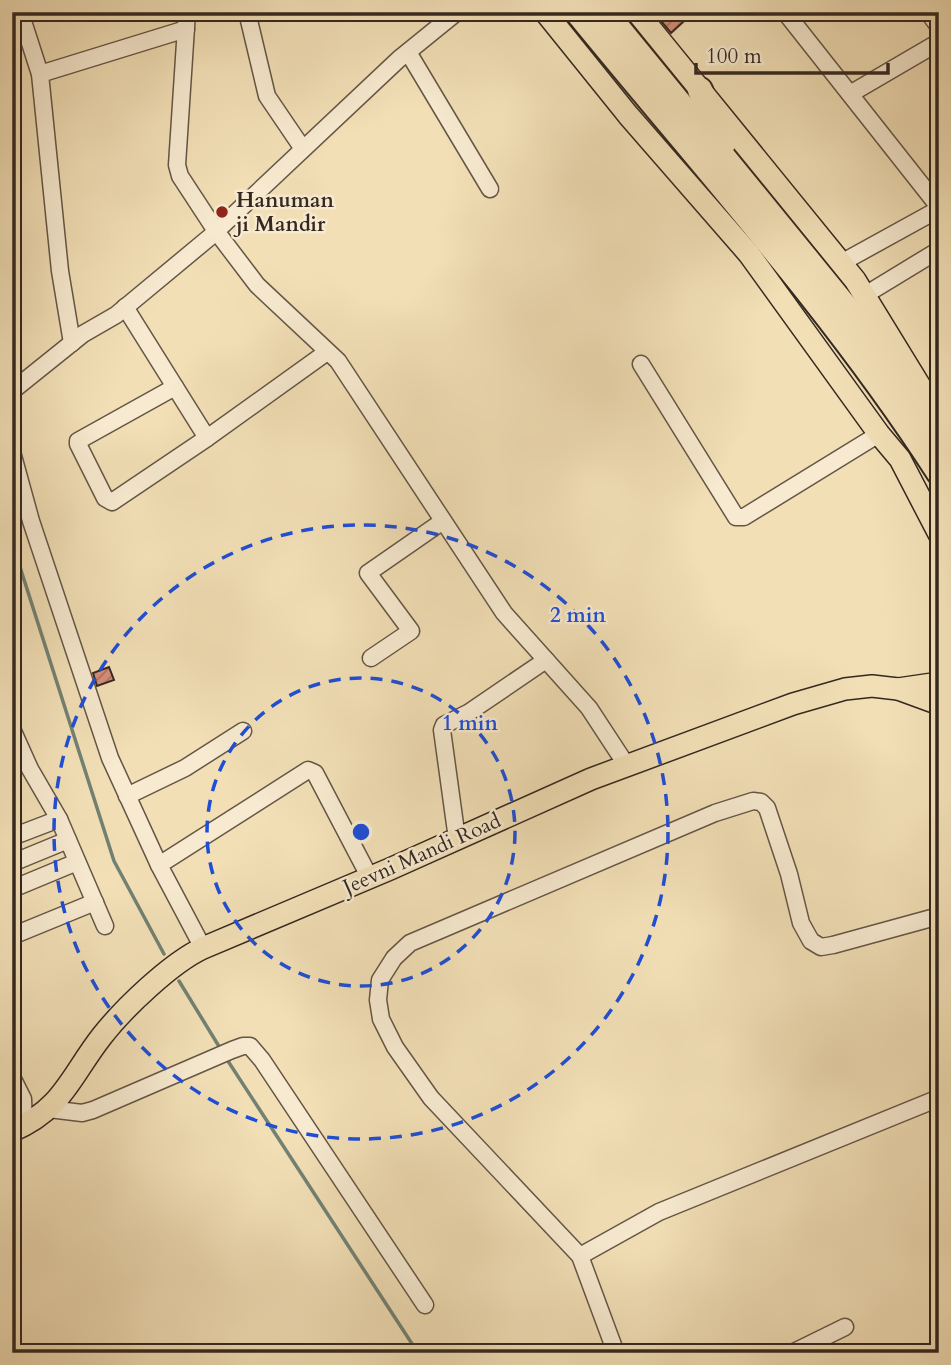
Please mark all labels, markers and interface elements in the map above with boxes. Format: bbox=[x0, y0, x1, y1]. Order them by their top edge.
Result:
scale bar bbox=[696, 32, 888, 76]
text: 100 m bbox=[706, 42, 762, 71]
place label: Hanuman ji Mandir bbox=[233, 186, 334, 239]
marker: Hanuman ji Mandir bbox=[214, 204, 230, 220]
text: 2 min bbox=[550, 601, 606, 630]
text: 1 min bbox=[442, 709, 498, 738]
street label: Jeevni Mandi Road bbox=[336, 806, 506, 903]
centre of rings bbox=[349, 820, 373, 844]

